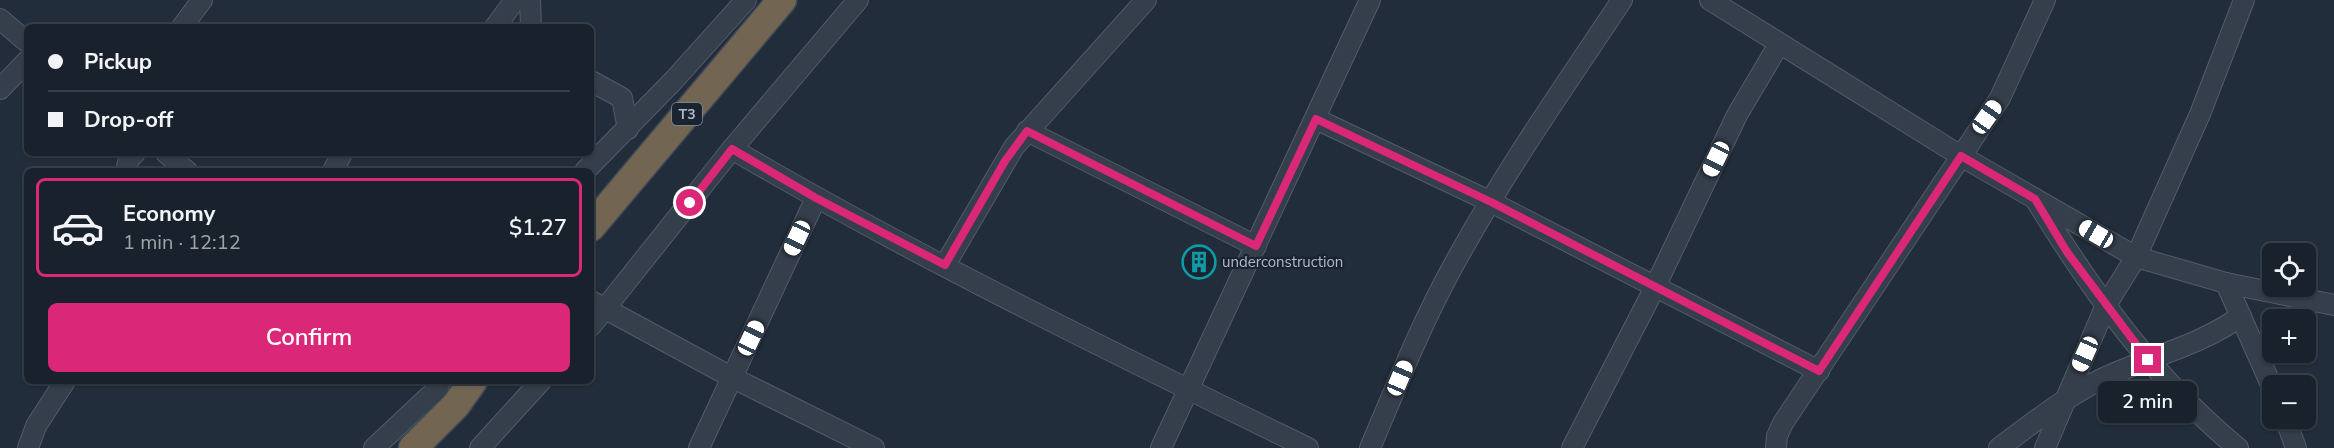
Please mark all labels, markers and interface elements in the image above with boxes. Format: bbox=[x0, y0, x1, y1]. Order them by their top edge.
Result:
text: Pickup bbox=[84, 47, 152, 77]
car bbox=[1969, 97, 2005, 137]
road number: T3 bbox=[672, 103, 702, 125]
text: Drop-off bbox=[84, 105, 173, 135]
car bbox=[1700, 139, 1732, 179]
route start bbox=[676, 189, 703, 216]
text: Economy bbox=[123, 199, 215, 229]
icon: car bbox=[51, 201, 105, 255]
text: $1.27 bbox=[509, 213, 567, 243]
car bbox=[2076, 217, 2116, 251]
car bbox=[781, 218, 813, 258]
text: 1 min · 12:12 bbox=[123, 229, 241, 256]
map controls bbox=[2262, 243, 2316, 429]
button: locate bbox=[2262, 243, 2316, 297]
building icon: underconstruction bbox=[1181, 244, 1217, 280]
place label: underconstruction bbox=[1222, 252, 1343, 272]
button: Confirm bbox=[48, 303, 570, 372]
button: + bbox=[2262, 309, 2316, 363]
car bbox=[735, 318, 767, 358]
car bbox=[2069, 334, 2101, 374]
route end bbox=[2134, 346, 2161, 373]
car bbox=[1385, 358, 1415, 398]
button: − bbox=[2262, 375, 2316, 429]
callout: 2 min bbox=[2098, 381, 2198, 423]
text: 2 min bbox=[2122, 388, 2173, 415]

